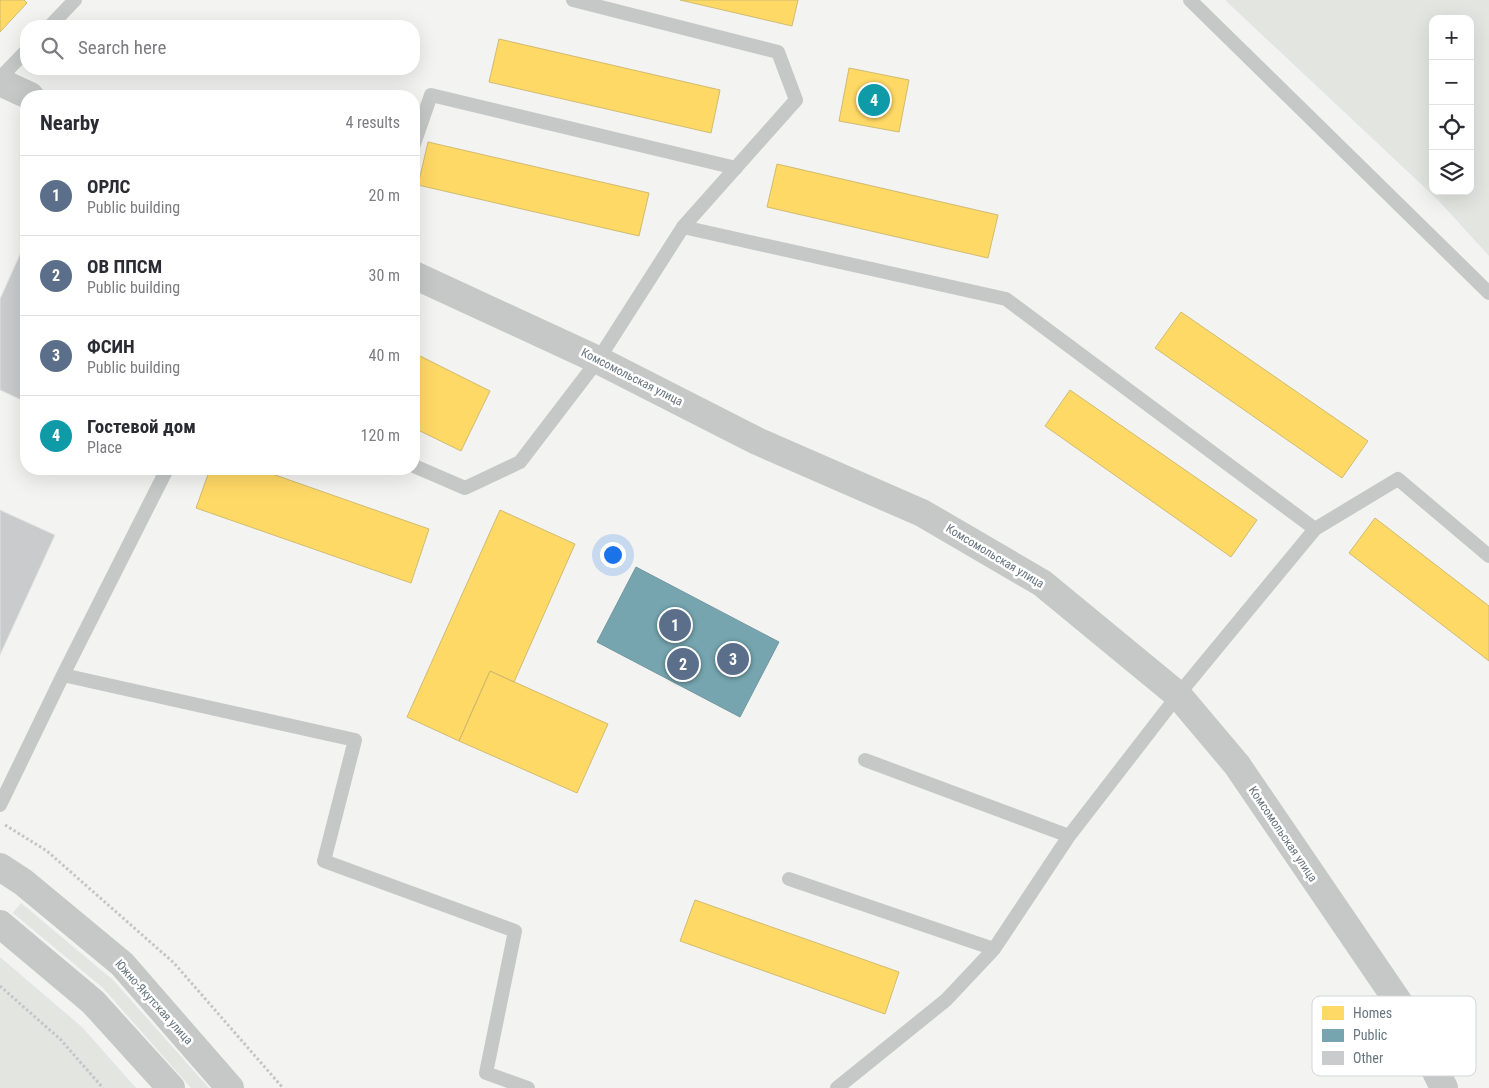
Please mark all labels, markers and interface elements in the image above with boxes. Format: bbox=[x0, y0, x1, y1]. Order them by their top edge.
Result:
map controls bbox=[1429, 15, 1474, 195]
button: + bbox=[1429, 15, 1474, 60]
search box bbox=[20, 20, 420, 75]
icon: search bbox=[38, 34, 66, 62]
text: Search here bbox=[78, 36, 166, 59]
button: − bbox=[1429, 60, 1474, 105]
pin: 4 bbox=[858, 81, 890, 119]
button: locate bbox=[1429, 105, 1474, 150]
text: Nearby bbox=[40, 111, 99, 135]
text: 4 results bbox=[345, 113, 400, 132]
button: layers bbox=[1429, 150, 1474, 195]
text: ОРЛС bbox=[87, 175, 130, 198]
text: 1 bbox=[52, 186, 60, 205]
text: 20 m bbox=[368, 186, 400, 205]
text: Public building bbox=[87, 198, 180, 217]
text: ОВ ППСМ bbox=[87, 255, 162, 278]
text: 2 bbox=[52, 266, 60, 285]
text: 30 m bbox=[368, 266, 400, 285]
text: Public building bbox=[87, 278, 180, 297]
text: ФСИН bbox=[87, 335, 135, 358]
street label: Комсомольская улица bbox=[579, 345, 685, 409]
text: 3 bbox=[52, 346, 60, 365]
text: 40 m bbox=[368, 346, 400, 365]
text: Public building bbox=[87, 358, 180, 377]
text: Гостевой дом bbox=[87, 415, 196, 438]
text: 4 bbox=[52, 426, 60, 445]
text: 120 m bbox=[361, 426, 400, 445]
text: Place bbox=[87, 438, 122, 457]
street label: Комсомольская улица bbox=[943, 521, 1047, 591]
your location bbox=[600, 542, 626, 568]
pin: 1 bbox=[659, 606, 691, 644]
pin: 3 bbox=[717, 640, 749, 678]
pin: 2 bbox=[667, 645, 699, 683]
street label: Комсомольская улица bbox=[1246, 784, 1320, 885]
street label: Южно-Якутская улица bbox=[112, 957, 196, 1047]
legend bbox=[1312, 996, 1476, 1076]
text: Homes bbox=[1353, 1005, 1392, 1021]
text: Public bbox=[1353, 1027, 1387, 1043]
text: Other bbox=[1353, 1050, 1383, 1066]

